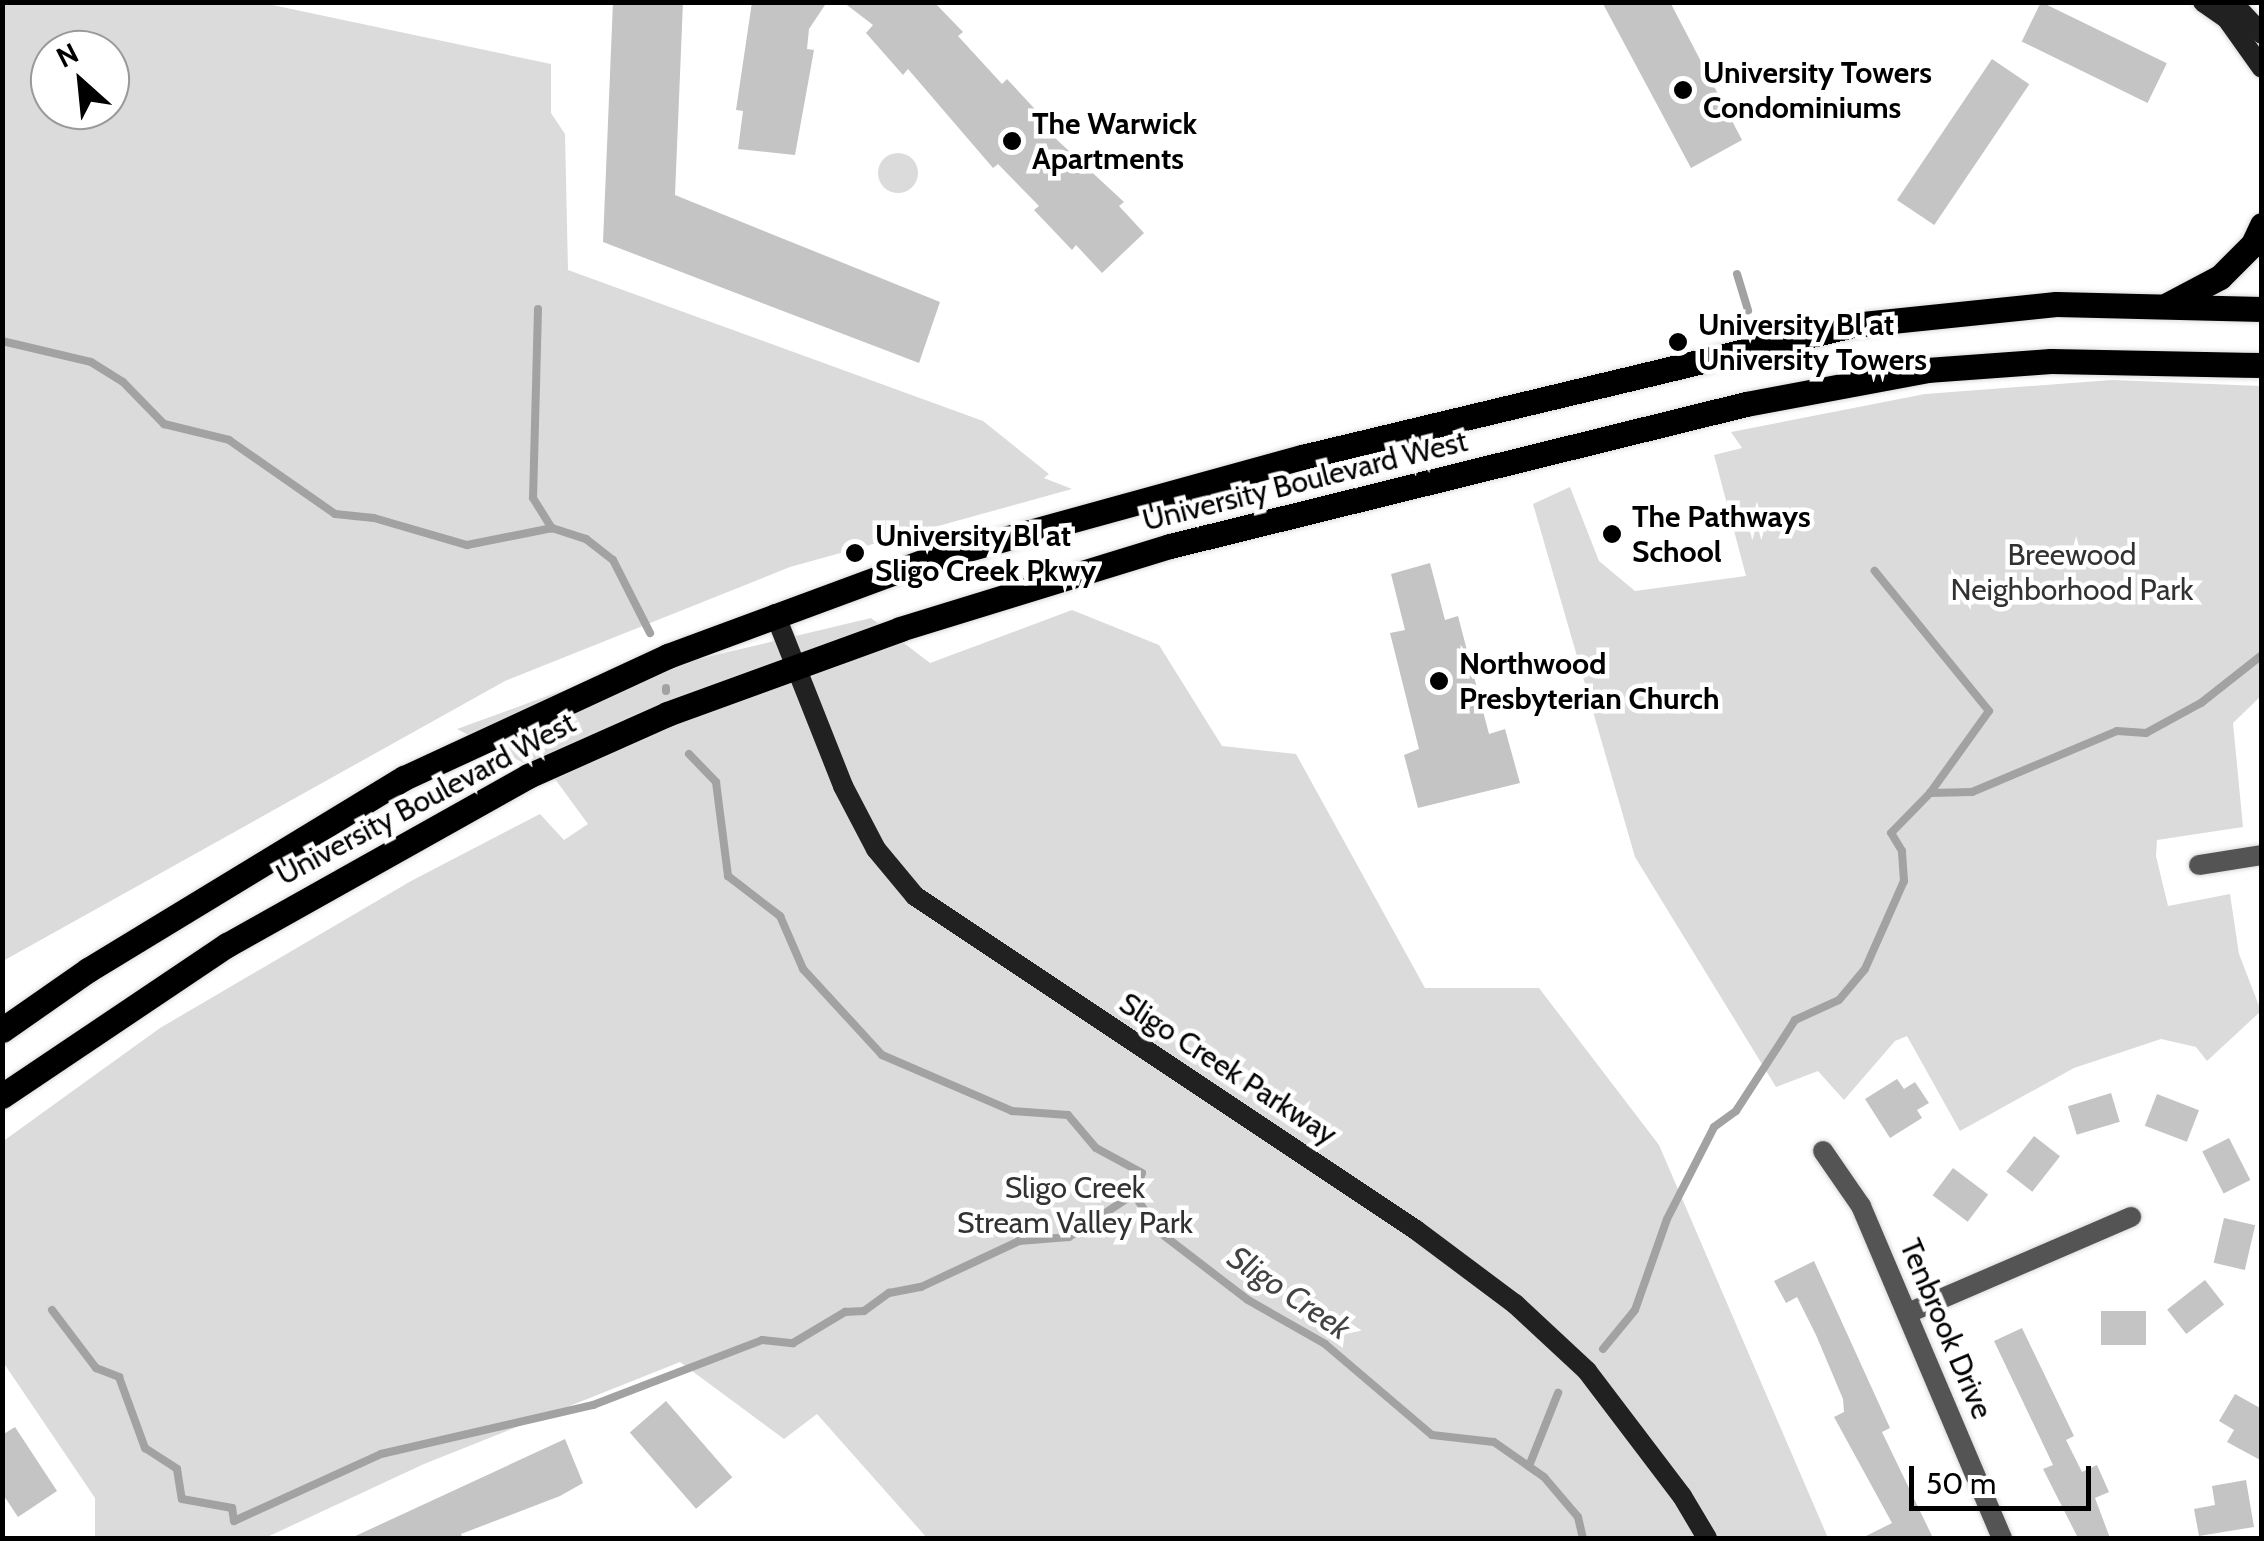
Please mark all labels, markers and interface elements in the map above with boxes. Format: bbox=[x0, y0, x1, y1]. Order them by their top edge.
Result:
north arrow bbox=[30, 30, 130, 130]
text: N bbox=[51, 35, 84, 75]
place label: University Towers Condominiums bbox=[1703, 55, 1932, 126]
marker: University Towers Condominiums bbox=[1672, 79, 1694, 101]
place label: The Warwick Apartments bbox=[1032, 106, 1197, 176]
marker: The Warwick Apartments bbox=[1001, 130, 1023, 152]
place label: University Bl at University Towers bbox=[1698, 307, 1927, 378]
marker: University Bl at University Towers bbox=[1667, 331, 1689, 353]
street label: University Boulevard West bbox=[1139, 423, 1471, 539]
place label: The Pathways School bbox=[1632, 499, 1811, 570]
place label: University Bl at Sligo Creek Pkwy bbox=[875, 518, 1096, 588]
marker: The Pathways School bbox=[1601, 523, 1623, 545]
park label: Breewood Neighborhood Park bbox=[1951, 537, 2193, 608]
marker: University Bl at Sligo Creek Pkwy bbox=[844, 542, 866, 564]
place label: Northwood Presbyterian Church bbox=[1459, 646, 1719, 716]
marker: Northwood Presbyterian Church bbox=[1428, 670, 1450, 692]
street label: University Boulevard West bbox=[270, 705, 582, 893]
street label: Sligo Creek Parkway bbox=[1113, 985, 1343, 1153]
park label: Sligo Creek Stream Valley Park bbox=[957, 1170, 1193, 1240]
street label: Tenbrook Drive bbox=[1892, 1234, 2000, 1424]
water label: Sligo Creek bbox=[1220, 1238, 1358, 1348]
scale bar bbox=[1914, 1446, 2096, 1508]
text: 50 m bbox=[1926, 1465, 1996, 1502]

